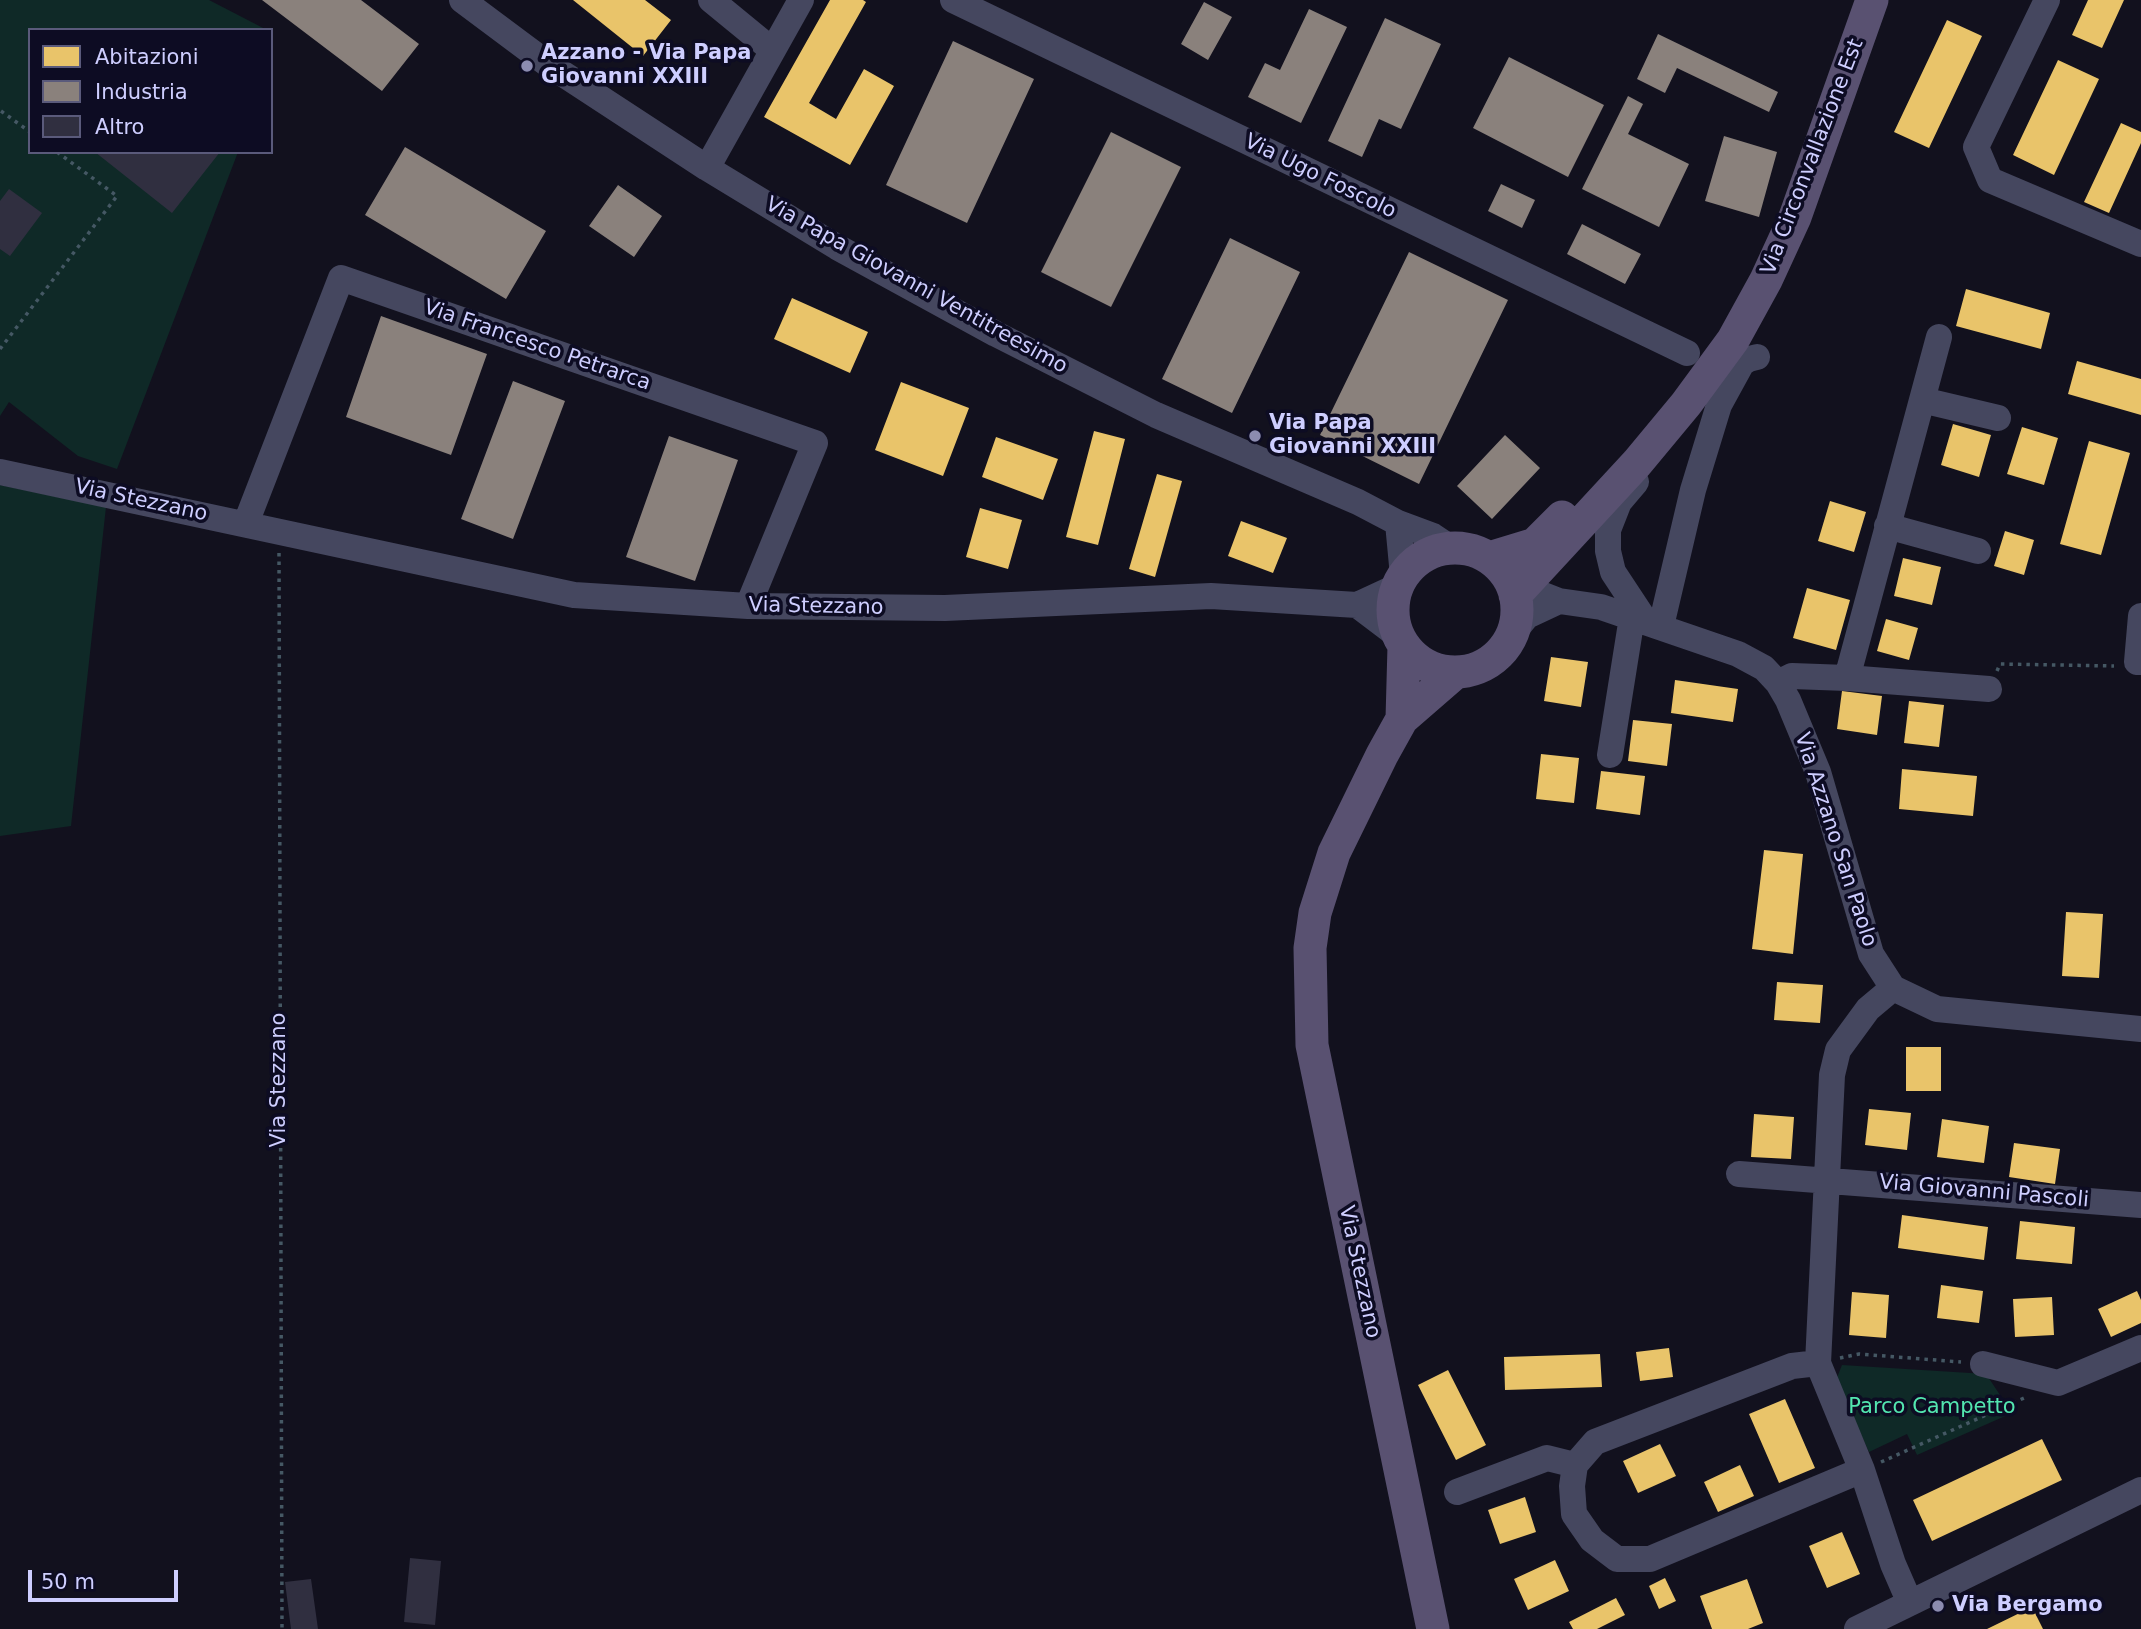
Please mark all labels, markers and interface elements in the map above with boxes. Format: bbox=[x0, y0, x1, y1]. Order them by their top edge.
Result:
legend bbox=[28, 28, 273, 154]
street label: Via Circonvallazione Est bbox=[1756, 36, 1870, 278]
place label: Azzano - Via Papa Giovanni XXIII bbox=[541, 41, 751, 91]
text: Abitazioni bbox=[95, 45, 198, 69]
marker: Azzano - Via Papa Giovanni XXIII bbox=[519, 58, 535, 74]
text: Industria bbox=[95, 80, 188, 104]
text: Altro bbox=[95, 115, 144, 139]
street label: Via Ugo Foscolo bbox=[1240, 129, 1400, 225]
street label: Via Papa Giovanni Ventitreesimo bbox=[761, 192, 1071, 380]
street label: Via Francesco Petrarca bbox=[420, 295, 654, 397]
place label: Via Papa Giovanni XXIII bbox=[1269, 411, 1436, 461]
marker: Via Papa Giovanni XXIII bbox=[1247, 428, 1263, 444]
street label: Via Stezzano bbox=[72, 475, 210, 527]
street label: Via Stezzano bbox=[748, 593, 884, 621]
street label: Via Azzano San Paolo bbox=[1788, 730, 1882, 950]
street label: Via Stezzano bbox=[267, 1013, 293, 1147]
street label: Via Giovanni Pascoli bbox=[1878, 1170, 2090, 1214]
street label: Via Stezzano bbox=[1333, 1203, 1385, 1341]
park label: Parco Campetto bbox=[1848, 1395, 2016, 1421]
scale bar bbox=[32, 1556, 182, 1600]
text: 50 m bbox=[41, 1570, 95, 1594]
place label: Via Bergamo bbox=[1952, 1593, 2103, 1619]
marker: Via Bergamo bbox=[1930, 1598, 1946, 1614]

